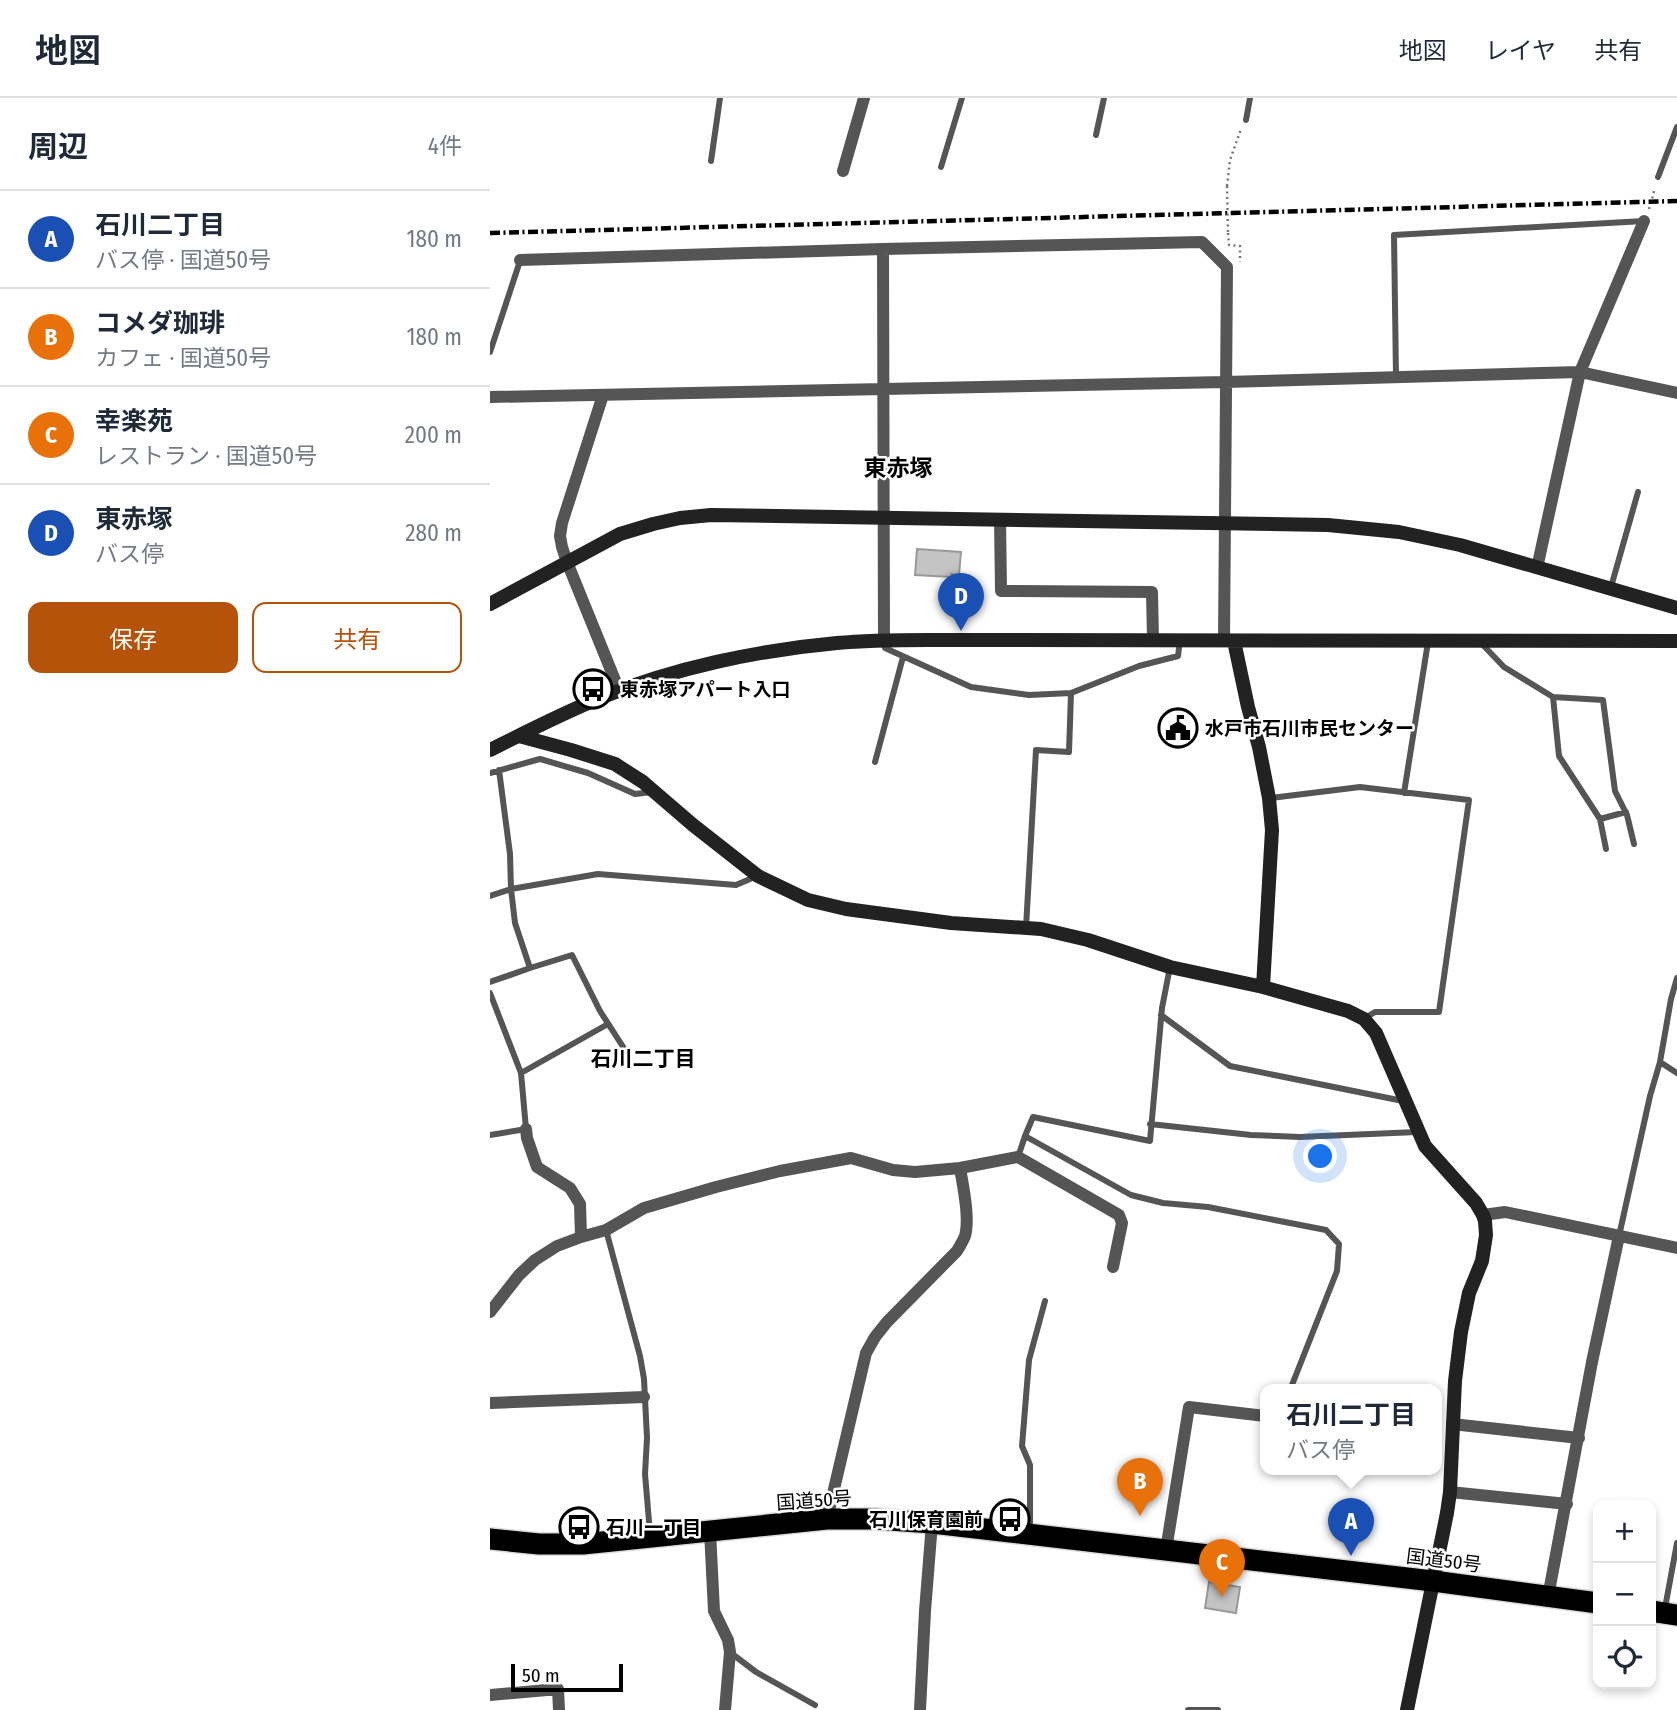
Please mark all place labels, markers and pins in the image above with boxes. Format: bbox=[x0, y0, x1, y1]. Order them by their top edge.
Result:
pin: D bbox=[938, 573, 984, 631]
bus stop icon: 東赤塚アパート入口 bbox=[572, 668, 614, 710]
place label: 東赤塚アパート入口 bbox=[620, 678, 791, 701]
public building icon: 水戸市石川市民センター bbox=[1157, 707, 1199, 749]
place label: 水戸市石川市民センター bbox=[1205, 717, 1414, 740]
pin: B bbox=[1117, 1458, 1163, 1516]
bus stop icon: 石川保育園前 bbox=[989, 1498, 1031, 1540]
pin: A bbox=[1328, 1498, 1374, 1556]
bus stop icon: 石川一丁目 bbox=[558, 1506, 600, 1548]
place label: 石川保育園前 bbox=[869, 1508, 983, 1531]
place label: 石川一丁目 bbox=[606, 1516, 701, 1539]
pin: C bbox=[1199, 1539, 1245, 1597]

